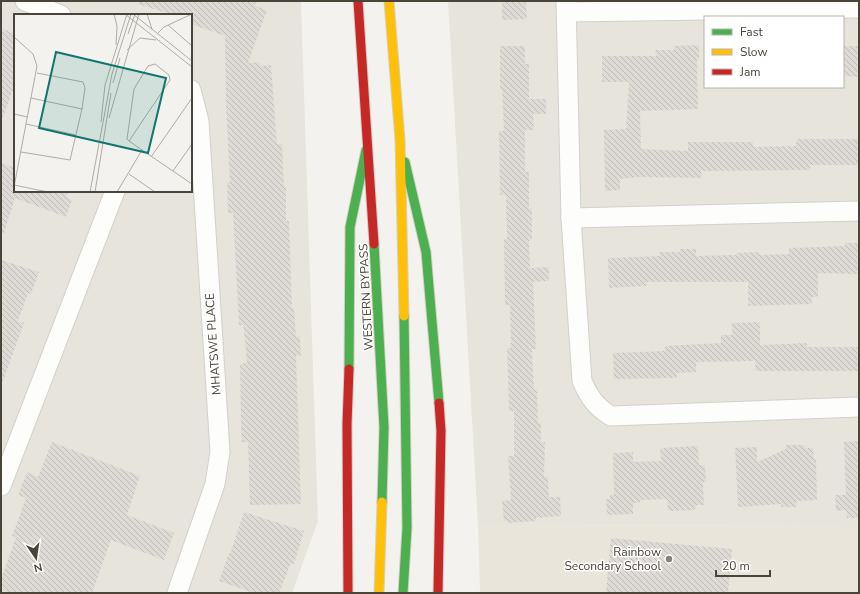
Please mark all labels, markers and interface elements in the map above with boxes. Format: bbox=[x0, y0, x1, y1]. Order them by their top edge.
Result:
inset map bbox=[14, 14, 192, 192]
legend bbox=[704, 16, 844, 88]
text: Fast bbox=[740, 24, 763, 40]
text: Slow bbox=[740, 44, 768, 60]
text: Jam bbox=[739, 64, 761, 80]
street label: WESTERN BYPASS bbox=[355, 243, 377, 351]
street label: MHATSWE PLACE bbox=[201, 292, 225, 396]
north arrow bbox=[16, 538, 56, 578]
place label: Rainbow Secondary School bbox=[564, 544, 661, 574]
scale bar bbox=[716, 552, 770, 578]
marker: Rainbow Secondary School bbox=[664, 554, 674, 564]
text: 20 m bbox=[722, 558, 750, 574]
text: N bbox=[32, 559, 44, 575]

